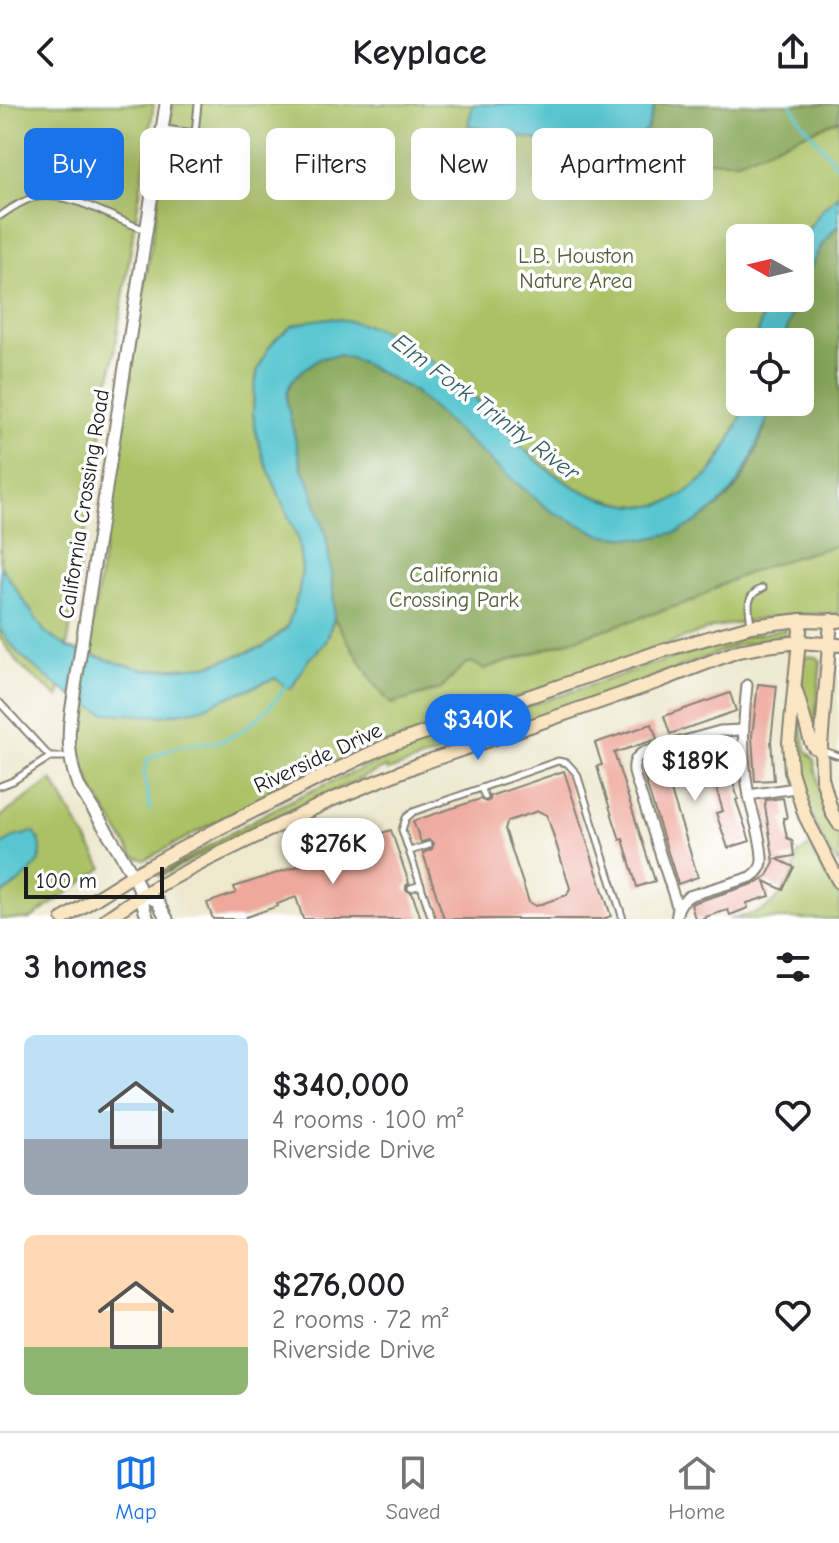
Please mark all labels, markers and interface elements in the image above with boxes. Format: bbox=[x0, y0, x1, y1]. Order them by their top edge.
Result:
icon: back bbox=[24, 30, 68, 74]
icon: share bbox=[771, 30, 815, 74]
text: Keyplace bbox=[352, 32, 487, 73]
chip: Buy bbox=[24, 128, 124, 200]
chip: Rent bbox=[140, 128, 250, 200]
chip: Filters bbox=[266, 128, 395, 200]
chip: New bbox=[411, 128, 516, 200]
chip: Apartment bbox=[532, 128, 713, 200]
north arrow bbox=[726, 224, 814, 312]
map controls bbox=[726, 224, 814, 416]
park label: L.B. Houston Nature Area bbox=[518, 243, 634, 294]
water label: Elm Fork Trinity River bbox=[387, 327, 586, 487]
button: locate bbox=[726, 328, 814, 416]
street label: California Crossing Road bbox=[53, 387, 115, 621]
park label: California Crossing Park bbox=[389, 562, 519, 613]
pin: $340K bbox=[422, 694, 534, 762]
text: $340K bbox=[443, 705, 513, 735]
street label: Riverside Drive bbox=[250, 717, 386, 799]
pin: $189K bbox=[639, 735, 751, 803]
text: $189K bbox=[661, 746, 729, 776]
pin: $276K bbox=[277, 818, 389, 886]
text: $276K bbox=[299, 829, 367, 859]
scale bar bbox=[24, 863, 164, 899]
text: 100 m bbox=[36, 868, 97, 894]
icon: filters bbox=[771, 945, 815, 989]
text: 3 homes bbox=[24, 947, 147, 987]
text: $340,000 bbox=[272, 1065, 409, 1105]
icon: home bbox=[88, 1067, 184, 1163]
icon: heart bbox=[771, 1093, 815, 1137]
text: 4 rooms · 100 m² bbox=[272, 1105, 464, 1135]
text: Riverside Drive bbox=[272, 1135, 435, 1165]
text: $276,000 bbox=[272, 1265, 406, 1305]
icon: home bbox=[88, 1267, 184, 1363]
icon: heart bbox=[771, 1293, 815, 1337]
text: 2 rooms · 72 m² bbox=[272, 1305, 449, 1335]
text: Riverside Drive bbox=[272, 1335, 435, 1365]
tab: Map bbox=[114, 1451, 158, 1525]
tab: Saved bbox=[386, 1451, 441, 1525]
tab: Home bbox=[668, 1451, 725, 1525]

